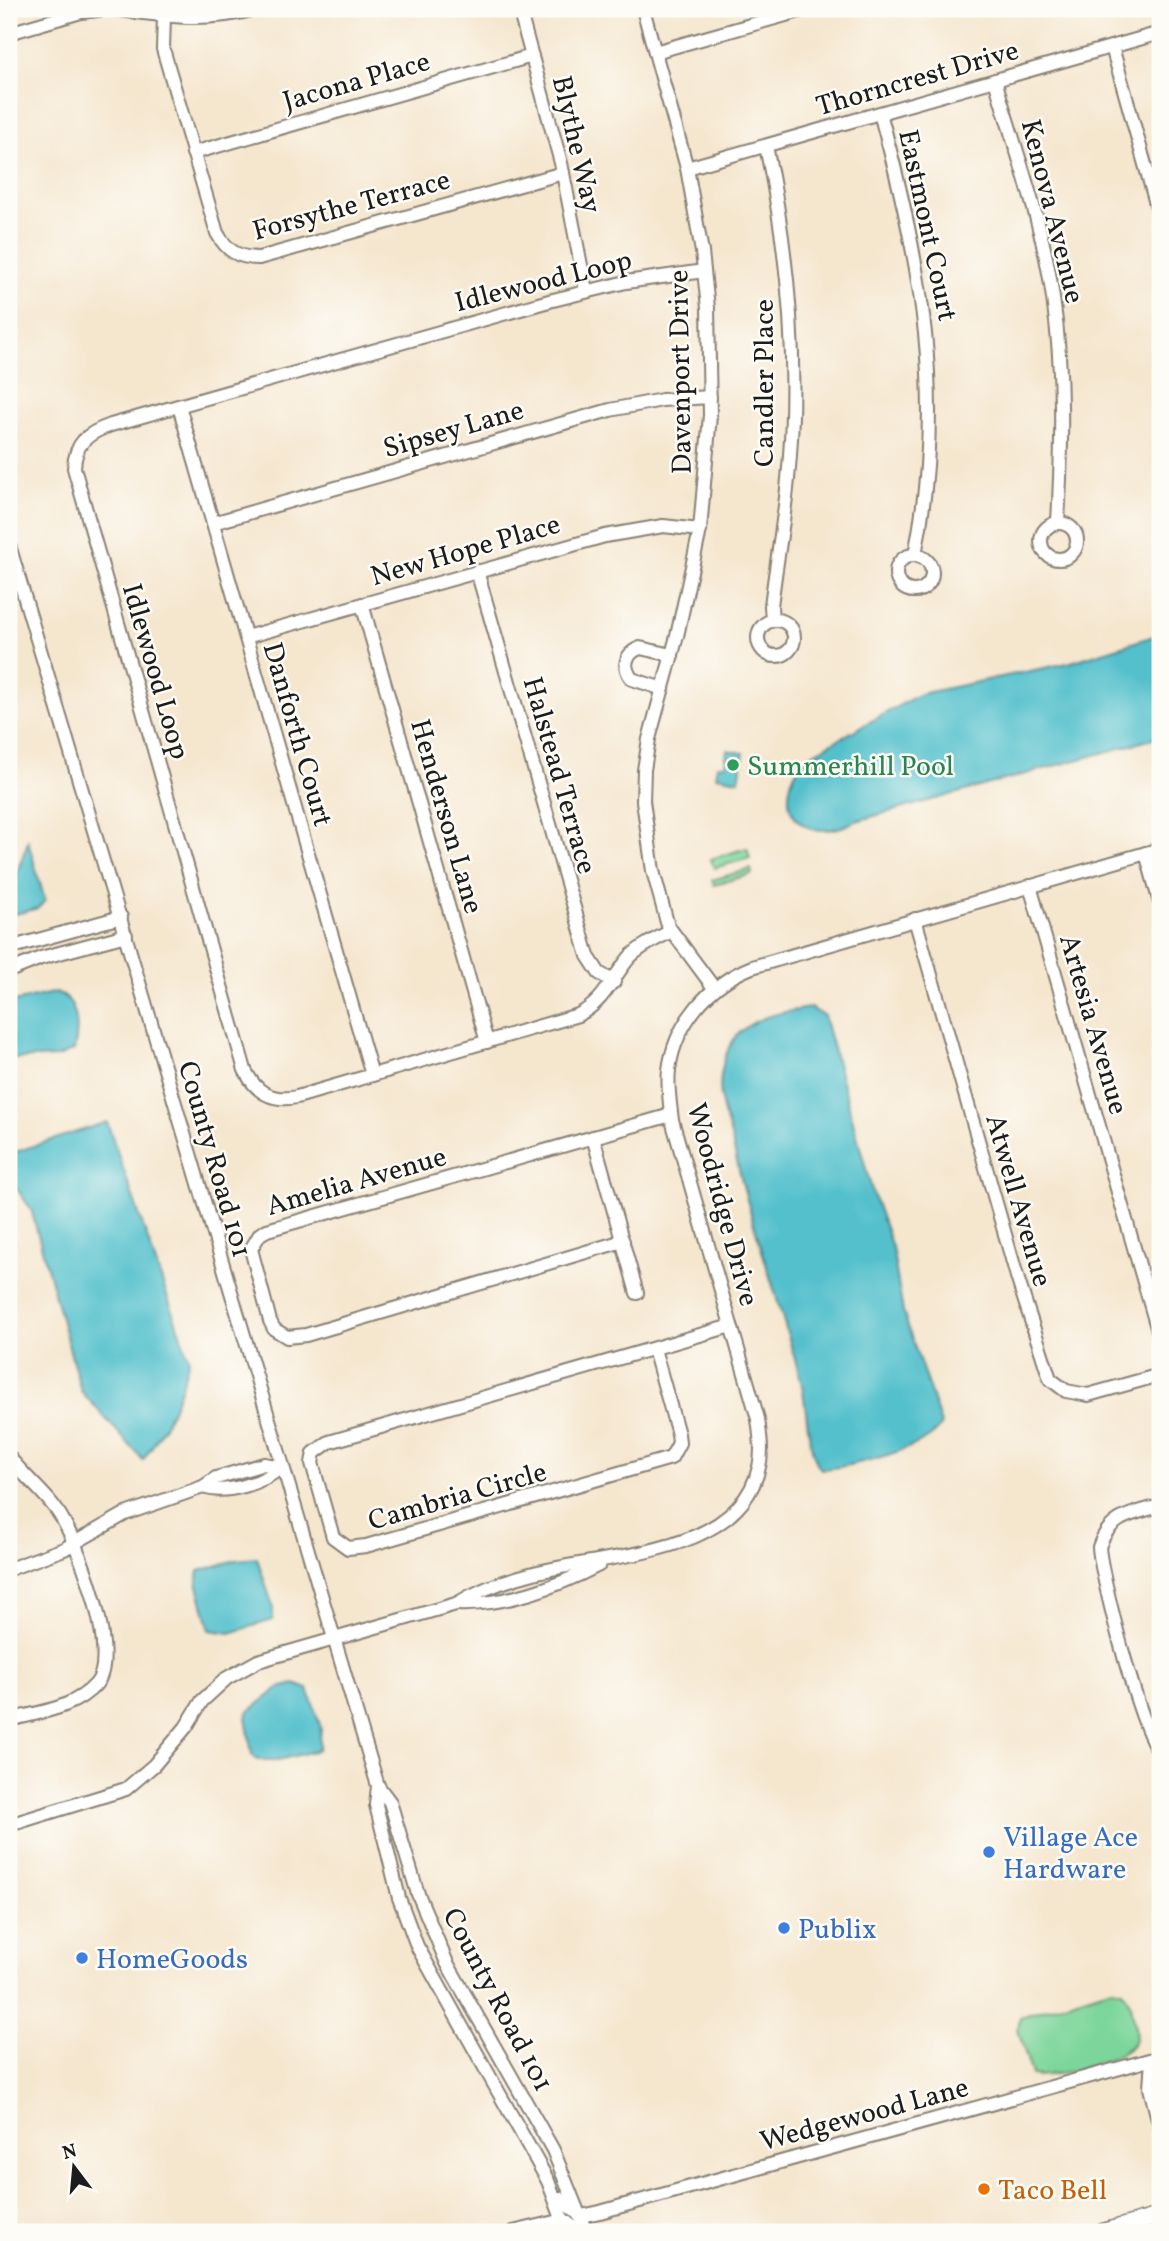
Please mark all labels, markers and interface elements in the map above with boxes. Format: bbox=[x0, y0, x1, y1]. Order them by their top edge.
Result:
street label: Thorncrest Drive bbox=[812, 32, 1024, 127]
street label: Jacona Place bbox=[279, 43, 435, 122]
street label: Blythe Way bbox=[541, 72, 610, 217]
street label: Kenova Avenue bbox=[1010, 115, 1093, 308]
street label: Eastmont Court bbox=[887, 126, 966, 325]
street label: Forsythe Terrace bbox=[249, 161, 455, 252]
street label: Idlewood Loop bbox=[451, 242, 636, 323]
street label: Davenport Drive bbox=[660, 269, 703, 475]
street label: Candler Place bbox=[746, 299, 785, 467]
street label: Sipsey Lane bbox=[379, 392, 528, 469]
street label: New Hope Place bbox=[366, 506, 565, 597]
street label: Idlewood Loop bbox=[111, 579, 198, 764]
street label: Danforth Court bbox=[252, 638, 342, 831]
street label: Halstead Terrace bbox=[512, 672, 605, 879]
street label: Henderson Lane bbox=[399, 715, 492, 919]
place label: Summerhill Pool bbox=[747, 748, 954, 787]
marker: Summerhill Pool bbox=[725, 757, 741, 773]
street label: Artesia Avenue bbox=[1048, 930, 1137, 1119]
street label: County Road 101 bbox=[167, 1057, 260, 1263]
street label: Woodridge Drive bbox=[676, 1099, 767, 1311]
street label: Atwell Avenue bbox=[974, 1110, 1061, 1291]
street label: Amelia Avenue bbox=[262, 1138, 451, 1227]
street label: Cambria Circle bbox=[364, 1453, 551, 1541]
place label: Village Ace Hardware bbox=[1003, 1819, 1138, 1890]
marker: Village Ace Hardware bbox=[981, 1844, 997, 1860]
street label: County Road 101 bbox=[432, 1901, 562, 2099]
place label: Publix bbox=[798, 1911, 876, 1950]
marker: Publix bbox=[776, 1920, 792, 1936]
place label: HomeGoods bbox=[96, 1941, 248, 1980]
marker: HomeGoods bbox=[74, 1950, 90, 1966]
street label: Wedgewood Lane bbox=[756, 2069, 973, 2162]
north arrow bbox=[38, 2132, 108, 2202]
text: N bbox=[60, 2138, 80, 2167]
place label: Taco Bell bbox=[998, 2172, 1107, 2211]
marker: Taco Bell bbox=[976, 2181, 992, 2197]

